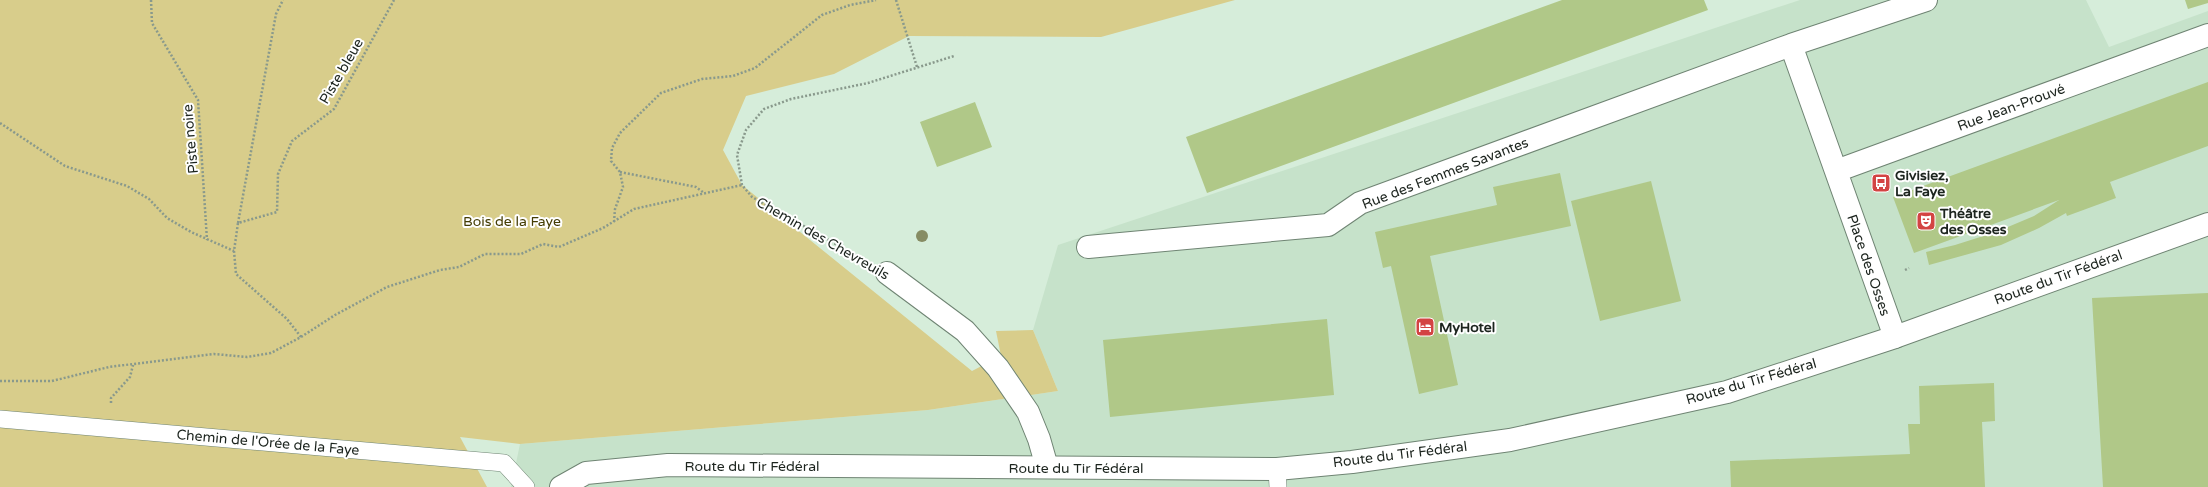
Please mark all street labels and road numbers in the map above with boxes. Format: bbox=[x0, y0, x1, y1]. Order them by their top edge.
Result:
street label: Piste bleue bbox=[316, 35, 367, 107]
street label: Rue Jean-Prouvé bbox=[1955, 80, 2067, 135]
street label: Piste noire bbox=[179, 103, 202, 175]
street label: Rue des Femmes Savantes bbox=[1360, 134, 1531, 213]
street label: Chemin des Chevreuils bbox=[753, 193, 892, 284]
street label: Place des Osses bbox=[1843, 212, 1894, 318]
street label: Route du Tir Fédéral bbox=[1992, 246, 2125, 309]
street label: Route du Tir Fédéral bbox=[1684, 355, 1818, 408]
street label: Chemin de l'Orée de la Faye bbox=[176, 426, 360, 459]
street label: Route du Tir Fédéral bbox=[1332, 438, 1468, 471]
street label: Route du Tir Fédéral bbox=[684, 458, 820, 475]
street label: Route du Tir Fédéral bbox=[1008, 460, 1144, 477]

